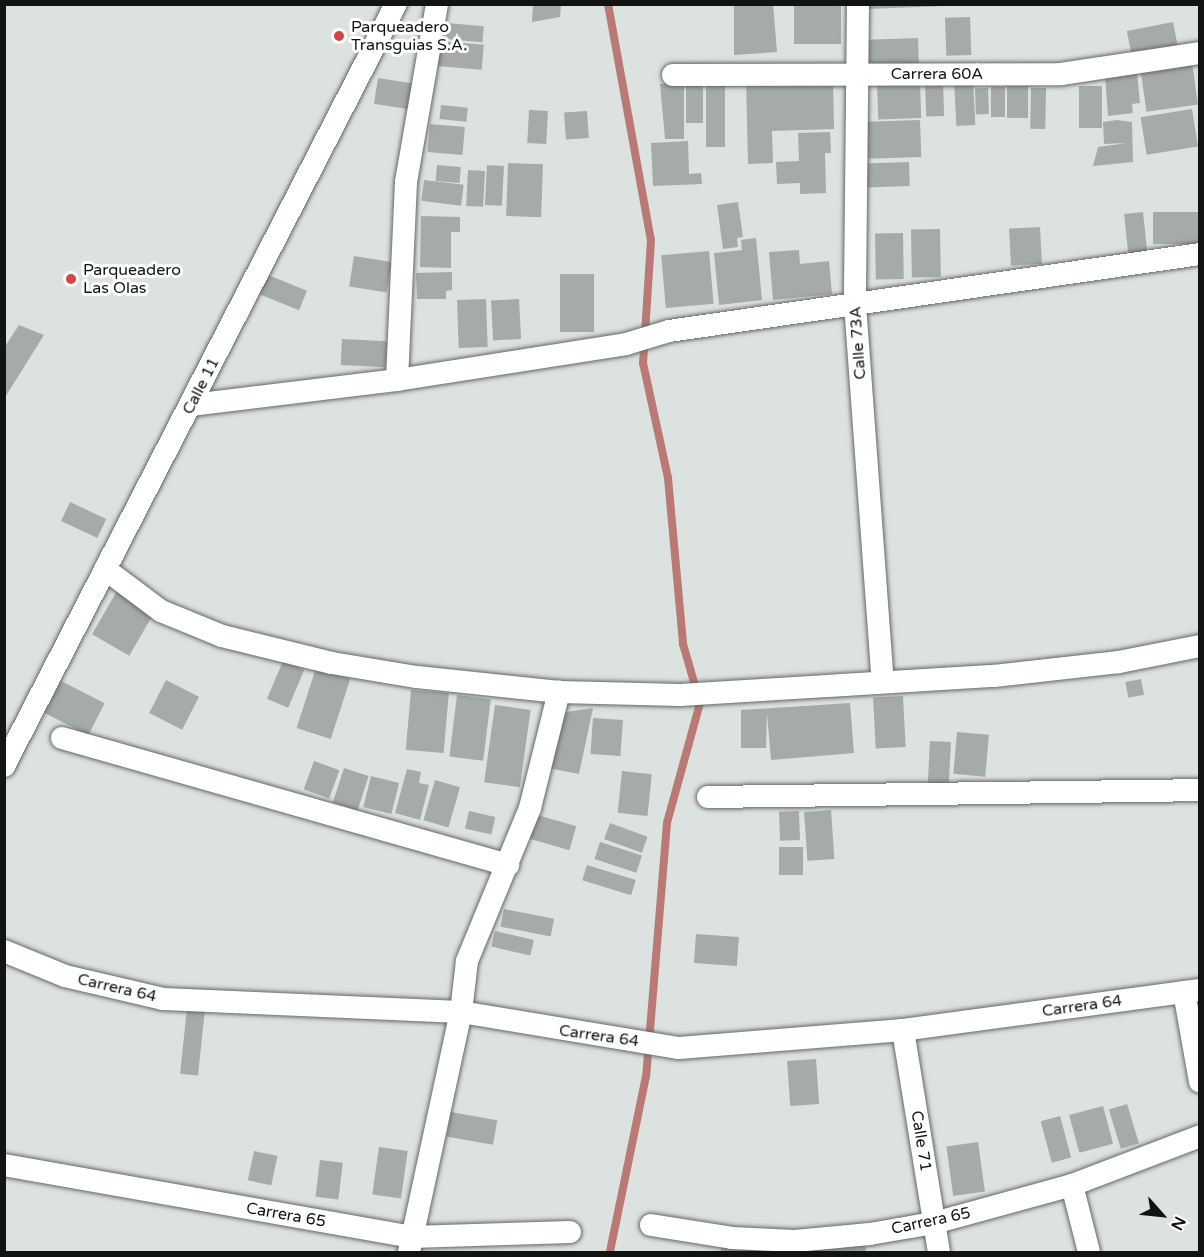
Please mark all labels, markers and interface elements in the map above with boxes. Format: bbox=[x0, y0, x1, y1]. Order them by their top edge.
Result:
place label: Parqueadero Transguias S.A. bbox=[351, 17, 467, 55]
marker: Parqueadero Transguias S.A. bbox=[332, 29, 346, 43]
street label: Carrera 60A bbox=[891, 64, 983, 84]
place label: Parqueadero Las Olas bbox=[83, 260, 181, 298]
marker: Parqueadero Las Olas bbox=[64, 272, 78, 286]
street label: Calle 73A bbox=[846, 306, 870, 380]
street label: Calle 11 bbox=[179, 354, 223, 418]
street label: Carrera 64 bbox=[76, 970, 158, 1006]
street label: Carrera 64 bbox=[1041, 991, 1123, 1021]
street label: Carrera 64 bbox=[558, 1021, 640, 1051]
street label: Calle 71 bbox=[907, 1109, 935, 1173]
north arrow bbox=[1132, 1185, 1192, 1245]
street label: Carrera 65 bbox=[245, 1199, 327, 1231]
street label: Carrera 65 bbox=[890, 1203, 972, 1239]
text: N bbox=[1166, 1213, 1190, 1233]

